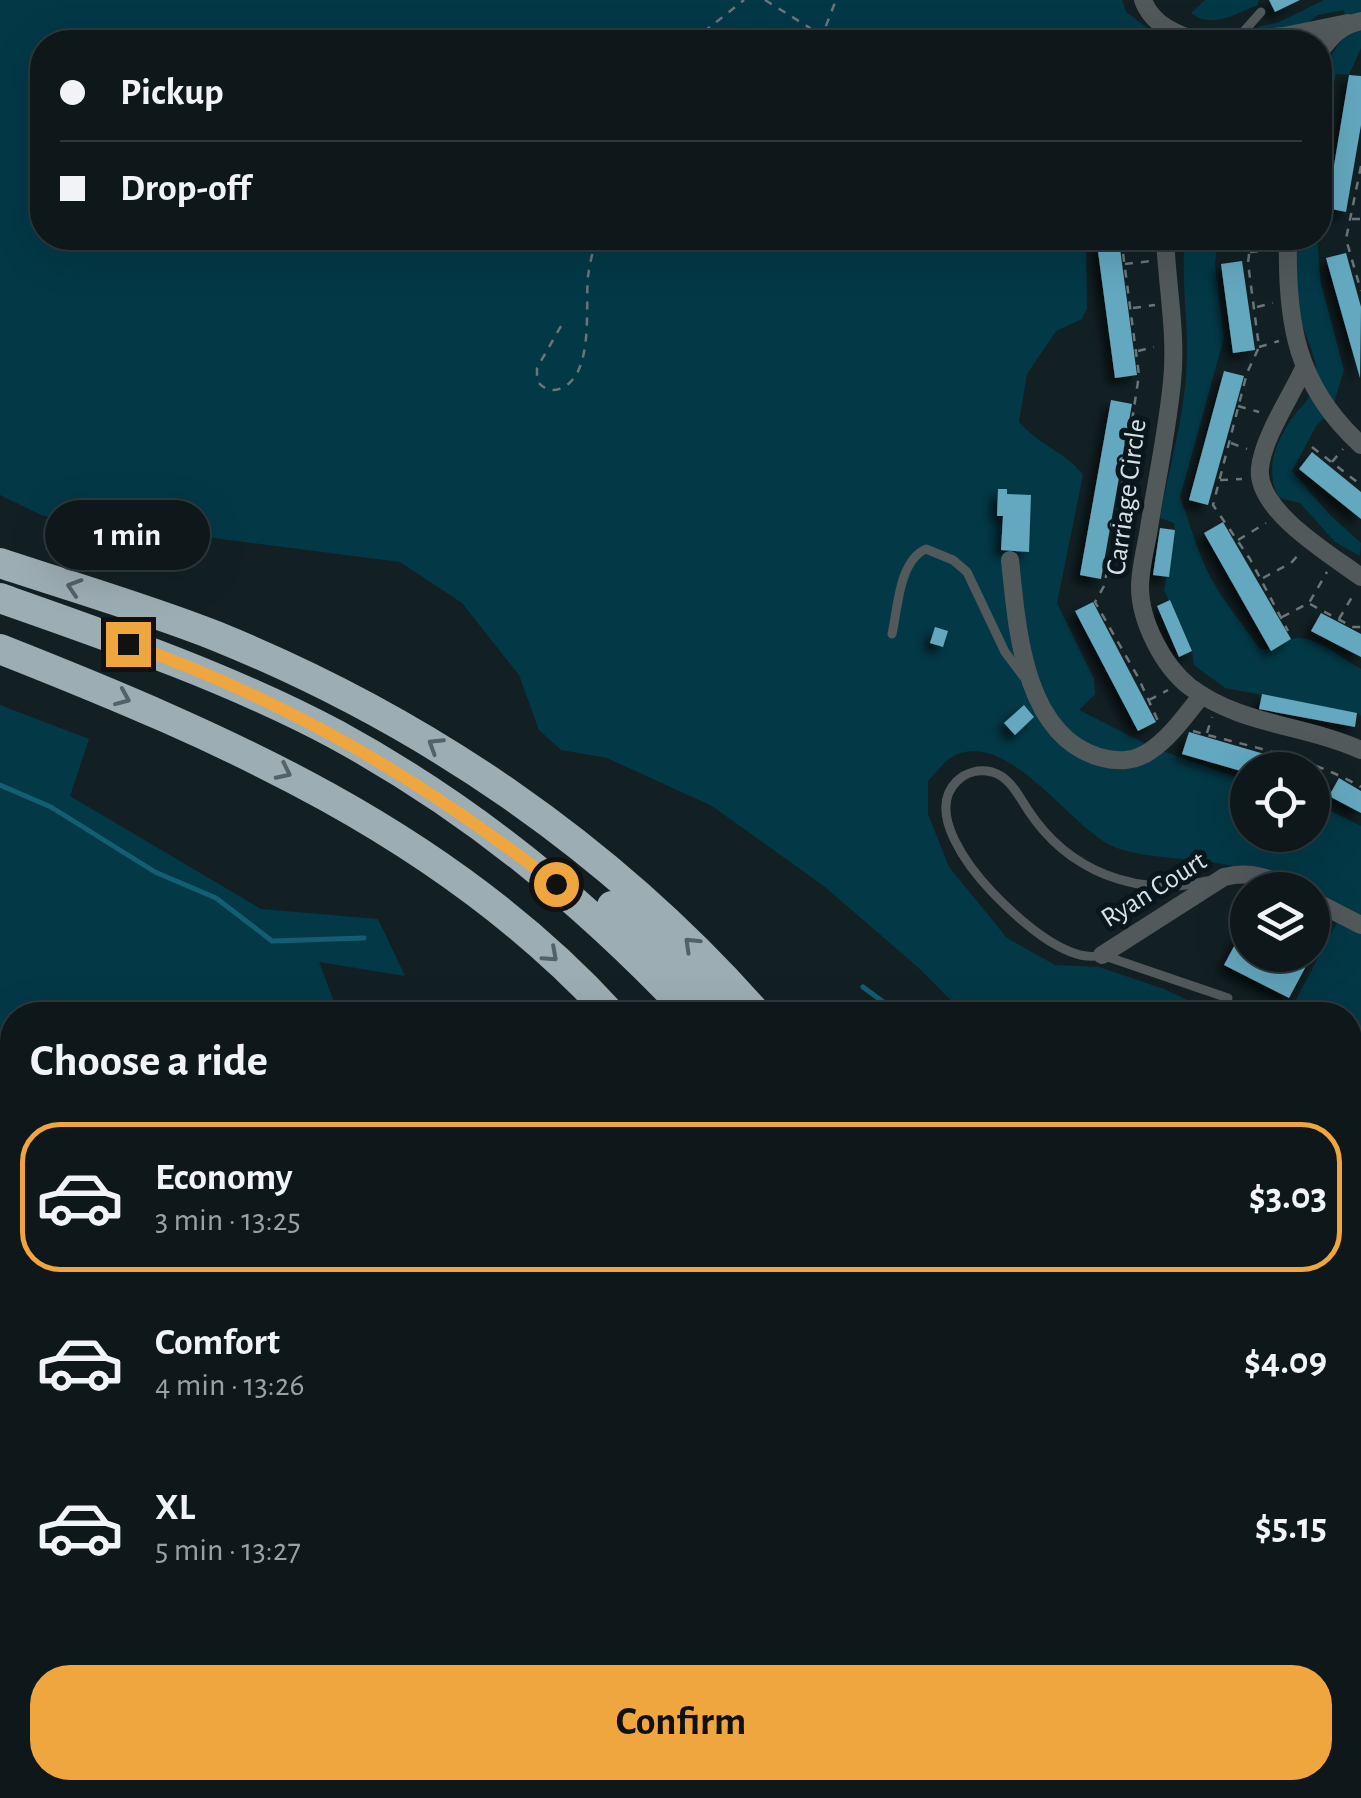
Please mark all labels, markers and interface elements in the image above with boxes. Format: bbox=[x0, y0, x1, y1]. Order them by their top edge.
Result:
text: Pickup bbox=[120, 74, 224, 112]
text: Drop-off bbox=[120, 170, 251, 208]
street label: Carriage Circle bbox=[1102, 417, 1152, 577]
callout: 1 min bbox=[46, 499, 210, 569]
text: 1 min bbox=[94, 519, 161, 551]
one-way arrow bbox=[67, 579, 84, 599]
route end bbox=[106, 622, 151, 667]
one-way arrow bbox=[113, 686, 131, 706]
one-way arrow bbox=[428, 739, 446, 758]
map controls bbox=[1230, 752, 1330, 972]
button: locate bbox=[1230, 752, 1330, 852]
one-way arrow bbox=[273, 760, 291, 779]
street label: Ryan Court bbox=[1097, 847, 1211, 933]
route start bbox=[534, 862, 579, 907]
button: layers bbox=[1230, 872, 1330, 972]
one-way arrow bbox=[685, 938, 703, 956]
one-way arrow bbox=[539, 943, 558, 961]
text: Choose a ride bbox=[30, 1039, 268, 1084]
icon: car bbox=[35, 1152, 125, 1242]
text: Economy bbox=[155, 1159, 293, 1197]
text: $3.03 bbox=[1249, 1178, 1327, 1216]
text: 3 min · 13:25 bbox=[155, 1204, 301, 1236]
icon: car bbox=[35, 1317, 125, 1407]
text: Comfort bbox=[155, 1324, 280, 1362]
text: $4.09 bbox=[1244, 1343, 1327, 1381]
text: 4 min · 13:26 bbox=[155, 1369, 305, 1401]
icon: car bbox=[35, 1482, 125, 1572]
text: XL bbox=[155, 1489, 195, 1527]
text: $5.15 bbox=[1255, 1508, 1327, 1546]
text: 5 min · 13:27 bbox=[155, 1534, 301, 1566]
button: Confirm bbox=[30, 1665, 1332, 1780]

